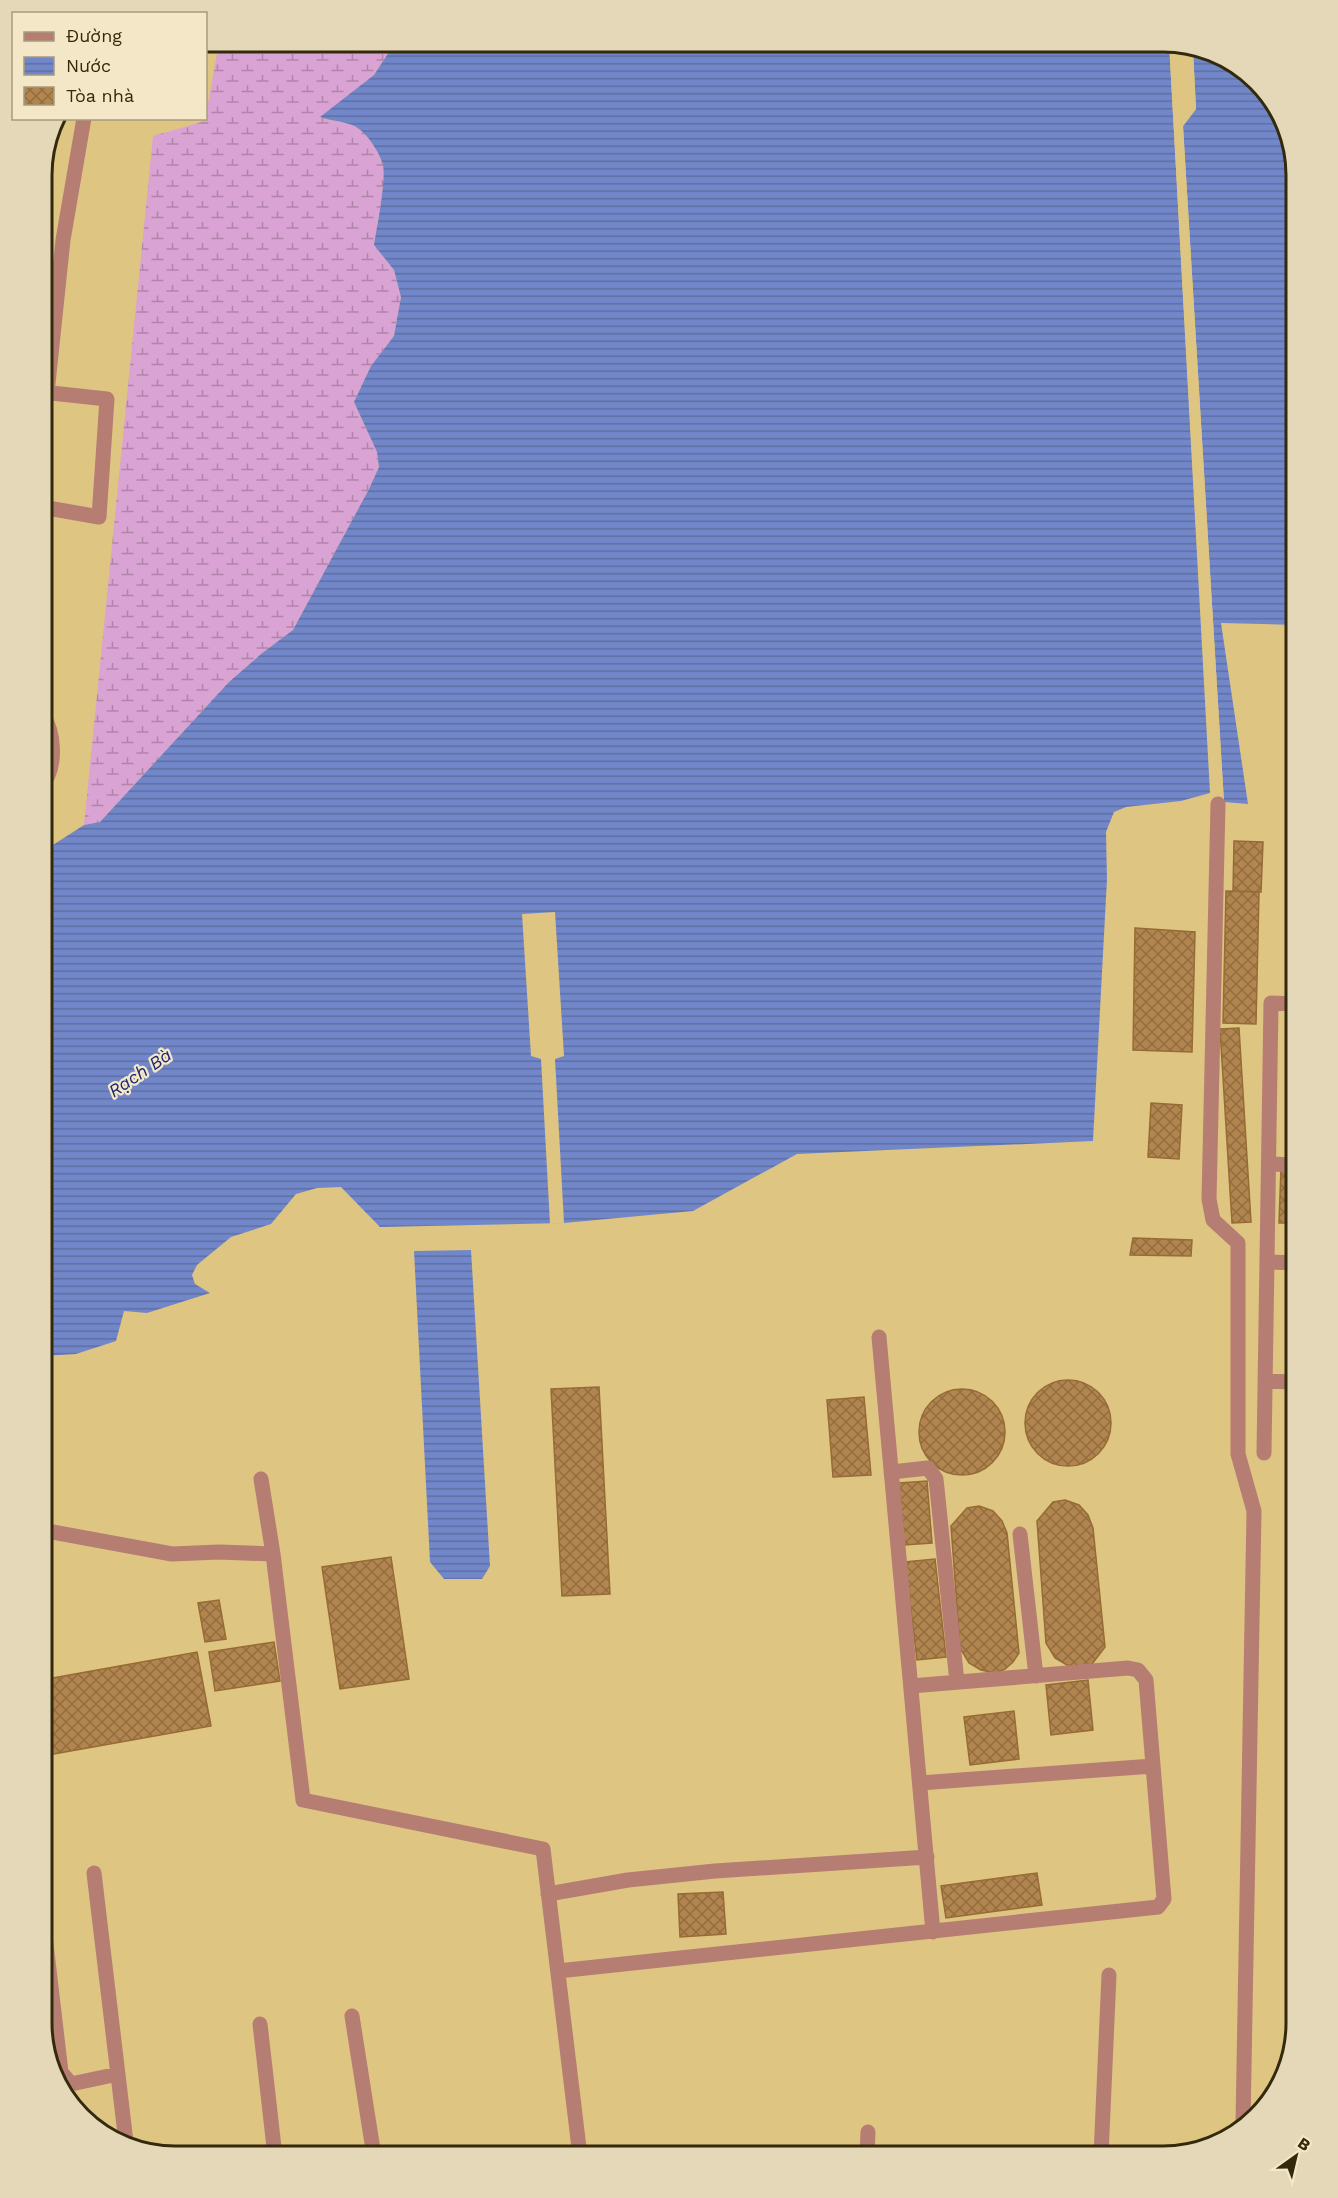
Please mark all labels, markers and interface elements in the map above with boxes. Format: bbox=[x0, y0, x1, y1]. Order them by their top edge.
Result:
legend bbox=[12, 12, 207, 120]
text: Đường bbox=[66, 25, 122, 46]
text: Nước bbox=[66, 55, 111, 76]
text: Tòa nhà bbox=[66, 85, 134, 106]
water label: Rạch Bà bbox=[104, 1044, 175, 1101]
north arrow bbox=[1266, 2126, 1326, 2186]
text: B bbox=[1294, 2133, 1314, 2155]

